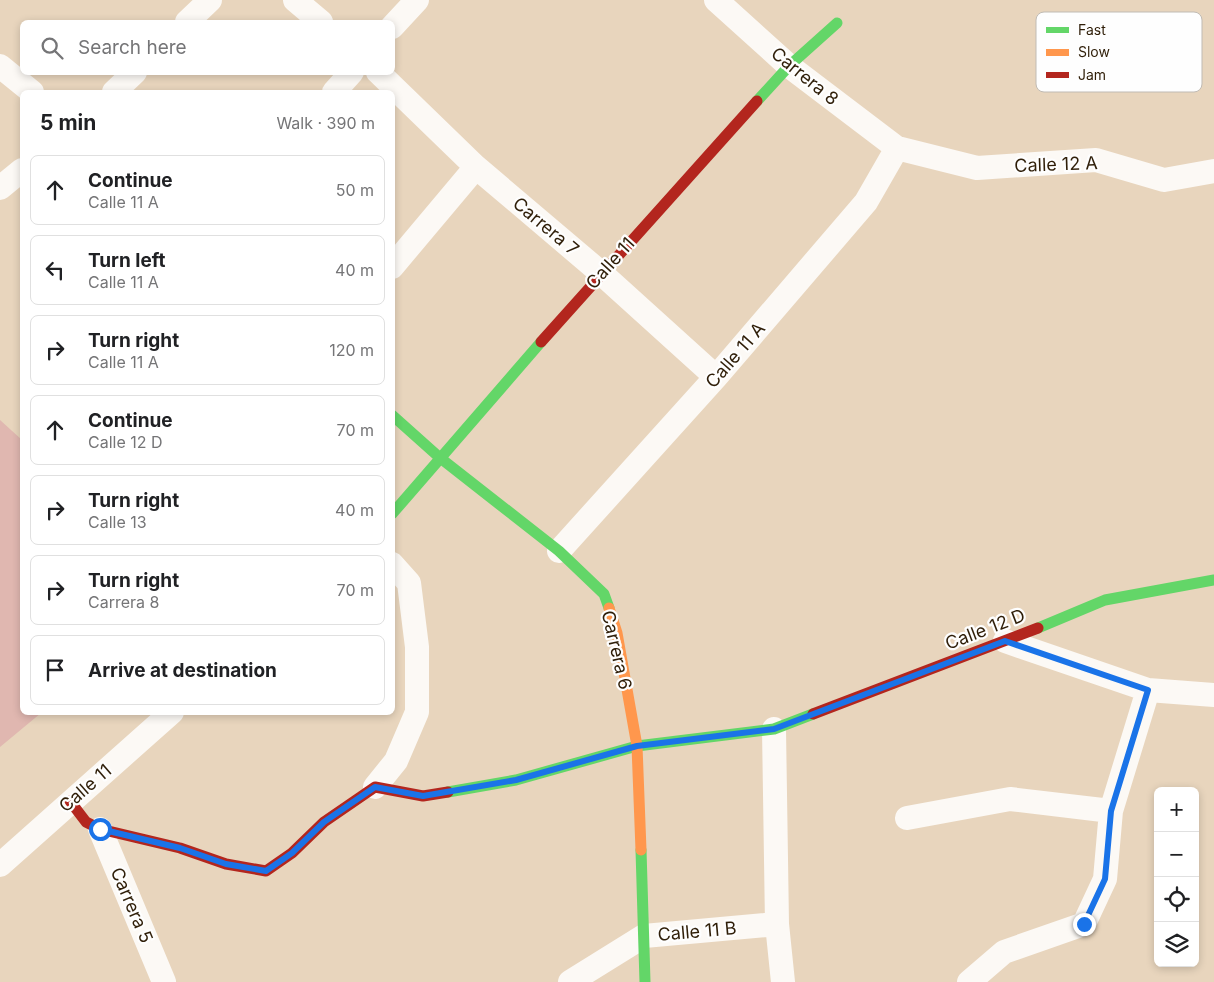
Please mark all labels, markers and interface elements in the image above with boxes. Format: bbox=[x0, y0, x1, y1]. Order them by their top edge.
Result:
legend bbox=[1036, 12, 1202, 92]
search box bbox=[20, 20, 395, 75]
text: Fast bbox=[1078, 21, 1106, 38]
icon: search bbox=[38, 34, 66, 62]
text: Search here bbox=[78, 36, 187, 59]
street label: Carrera 8 bbox=[767, 43, 843, 109]
text: Slow bbox=[1078, 43, 1110, 60]
text: Jam bbox=[1078, 66, 1106, 83]
text: 5 min bbox=[40, 110, 96, 135]
text: Walk · 390 m bbox=[276, 113, 375, 133]
street label: Calle 12 A bbox=[1014, 152, 1098, 176]
text: Continue bbox=[88, 169, 173, 192]
icon: ahead bbox=[41, 176, 69, 204]
text: 50 m bbox=[336, 180, 374, 200]
text: Calle 11 A bbox=[88, 192, 159, 212]
street label: Carrera 7 bbox=[509, 192, 583, 260]
street label: Calle 11 bbox=[581, 233, 639, 293]
text: Turn left bbox=[88, 249, 166, 272]
icon: left bbox=[41, 256, 69, 284]
text: 40 m bbox=[335, 260, 374, 280]
text: Calle 11 A bbox=[88, 272, 159, 292]
street label: Calle 11 A bbox=[701, 318, 769, 392]
text: Turn right bbox=[88, 329, 179, 352]
icon: right bbox=[41, 336, 69, 364]
text: 120 m bbox=[329, 340, 374, 360]
text: Calle 11 A bbox=[88, 352, 159, 372]
text: Continue bbox=[88, 409, 173, 432]
icon: ahead bbox=[41, 416, 69, 444]
text: 70 m bbox=[337, 420, 374, 440]
text: Calle 12 D bbox=[88, 432, 163, 452]
text: Turn right bbox=[88, 489, 179, 512]
icon: right bbox=[41, 496, 69, 524]
text: 40 m bbox=[335, 500, 374, 520]
text: Calle 13 bbox=[88, 512, 147, 532]
text: Turn right bbox=[88, 569, 179, 592]
icon: right bbox=[41, 576, 69, 604]
text: 70 m bbox=[337, 580, 374, 600]
text: Carrera 8 bbox=[88, 592, 159, 612]
street label: Calle 12 D bbox=[942, 604, 1028, 654]
street label: Carrera 6 bbox=[598, 608, 636, 692]
icon: arrive bbox=[41, 656, 69, 684]
text: Arrive at destination bbox=[88, 659, 277, 682]
street label: Calle 11 bbox=[55, 760, 115, 816]
map controls bbox=[1154, 787, 1199, 967]
button: + bbox=[1154, 787, 1199, 832]
route start bbox=[89, 818, 112, 841]
button: − bbox=[1154, 832, 1199, 877]
street label: Carrera 5 bbox=[107, 864, 157, 946]
button: locate bbox=[1154, 877, 1199, 922]
route end bbox=[1073, 913, 1096, 936]
street label: Calle 11 B bbox=[657, 917, 737, 945]
button: layers bbox=[1154, 922, 1199, 967]

